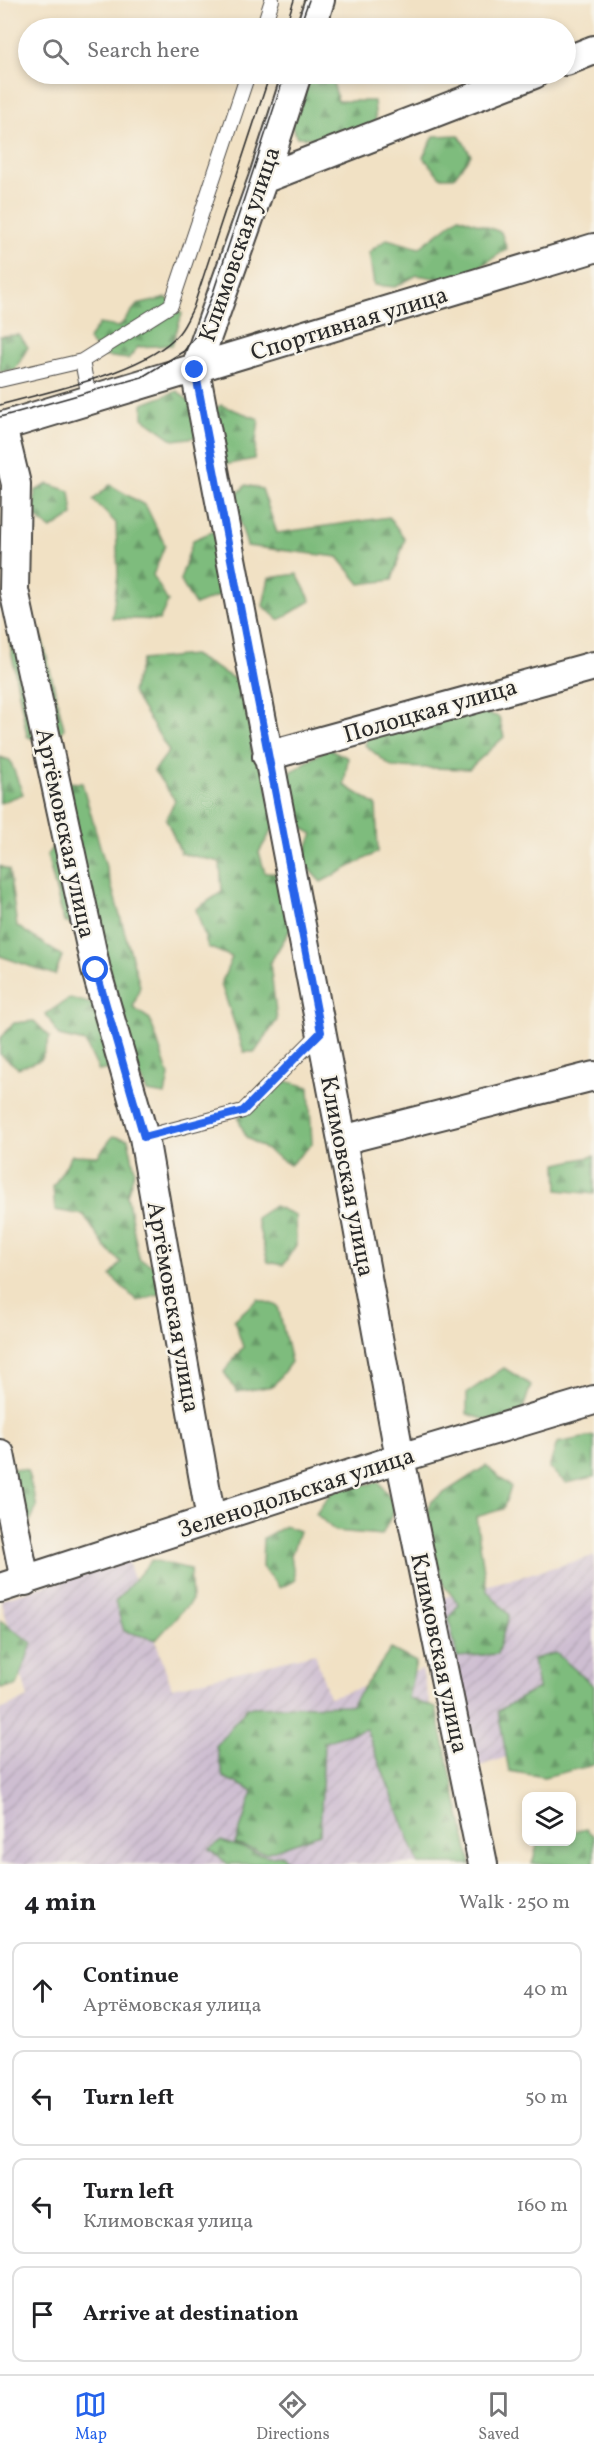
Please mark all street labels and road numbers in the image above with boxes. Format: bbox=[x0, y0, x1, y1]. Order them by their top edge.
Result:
street label: Климовская улица bbox=[192, 143, 290, 347]
street label: Спортивная улица bbox=[247, 279, 452, 371]
street label: Полоцкая улица bbox=[340, 671, 522, 753]
street label: Артёмовская улица bbox=[25, 725, 103, 942]
street label: Климовская улица bbox=[310, 1073, 382, 1280]
street label: Артёмовская улица bbox=[137, 1199, 207, 1416]
street label: Зеленодольская улица bbox=[174, 1440, 419, 1548]
street label: Климовская улица bbox=[400, 1550, 476, 1757]

